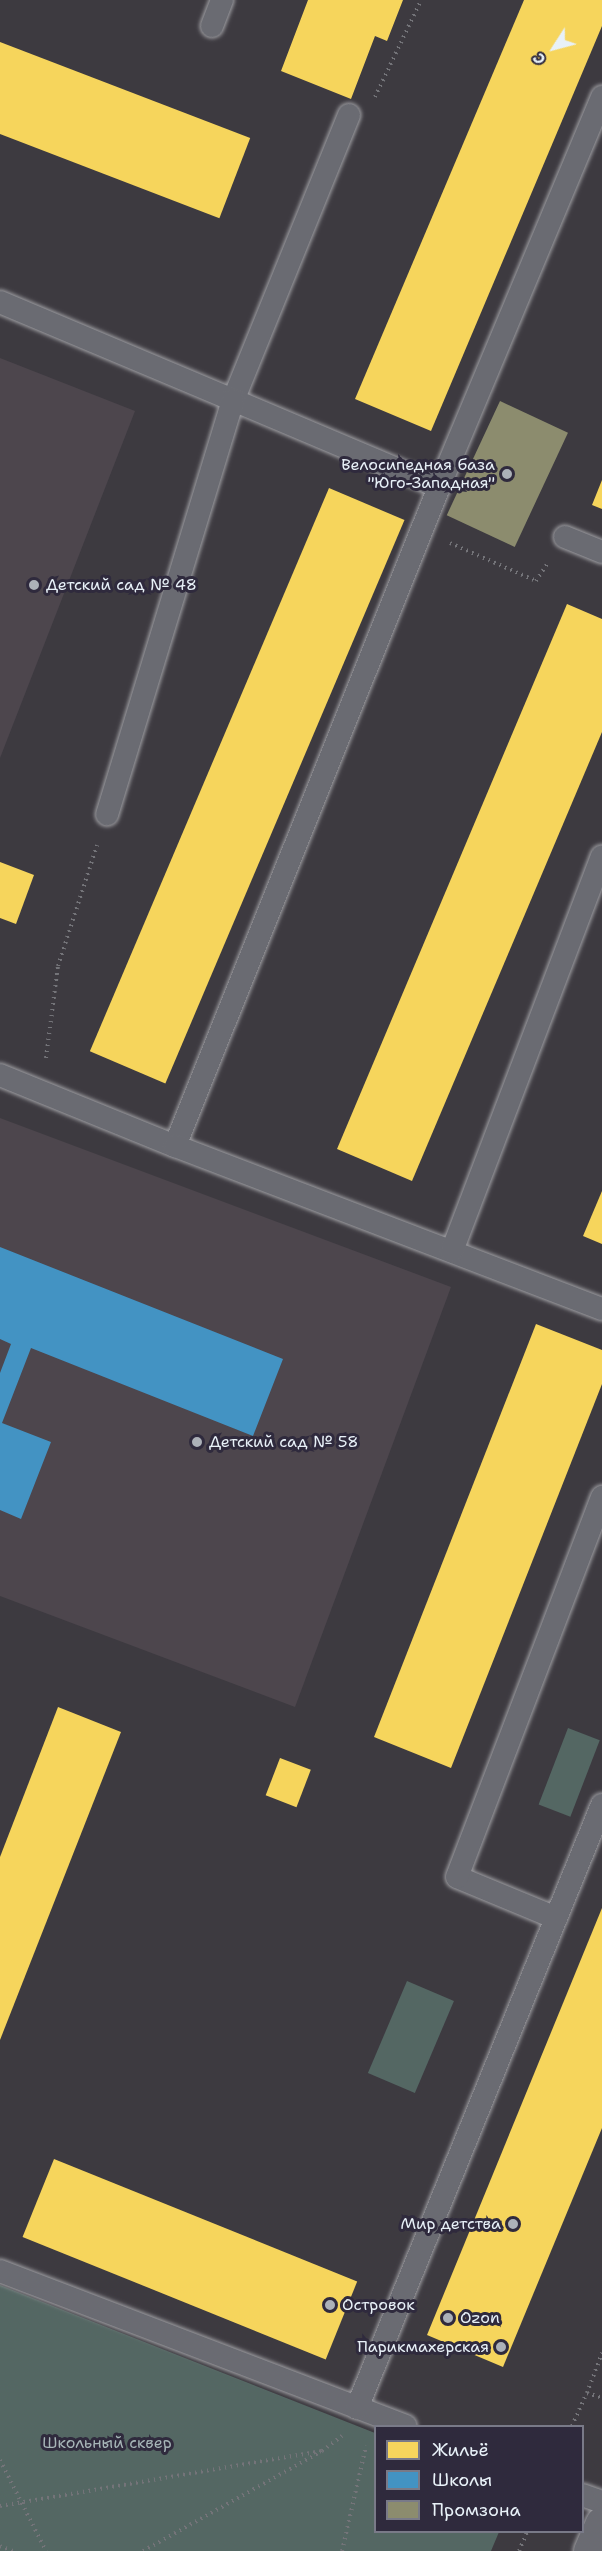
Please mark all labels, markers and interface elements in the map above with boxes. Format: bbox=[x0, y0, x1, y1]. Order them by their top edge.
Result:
north arrow bbox=[524, 18, 584, 78]
text: С bbox=[528, 49, 550, 69]
place label: Велосипедная база "Юго-Западная" bbox=[341, 455, 495, 493]
marker: Велосипедная база "Юго-Западная" bbox=[500, 467, 514, 481]
place label: Детский сад № 48 bbox=[46, 575, 197, 595]
marker: Детский сад № 48 bbox=[27, 578, 41, 592]
place label: Детский сад № 58 bbox=[209, 1432, 358, 1452]
marker: Детский сад № 58 bbox=[190, 1435, 204, 1449]
place label: Мир детства bbox=[400, 2214, 501, 2234]
marker: Мир детства bbox=[506, 2217, 520, 2231]
place label: Островок bbox=[342, 2295, 415, 2315]
marker: Островок bbox=[323, 2298, 337, 2312]
place label: Ozon bbox=[460, 2308, 500, 2328]
marker: Ozon bbox=[441, 2311, 455, 2325]
place label: Парикмахерская bbox=[357, 2337, 489, 2357]
marker: Парикмахерская bbox=[494, 2340, 508, 2354]
legend bbox=[374, 2425, 584, 2533]
park label: Школьный сквер bbox=[42, 2433, 172, 2453]
text: Жильё bbox=[432, 2438, 489, 2462]
text: Школы bbox=[432, 2468, 492, 2492]
text: Промзона bbox=[432, 2498, 521, 2522]

